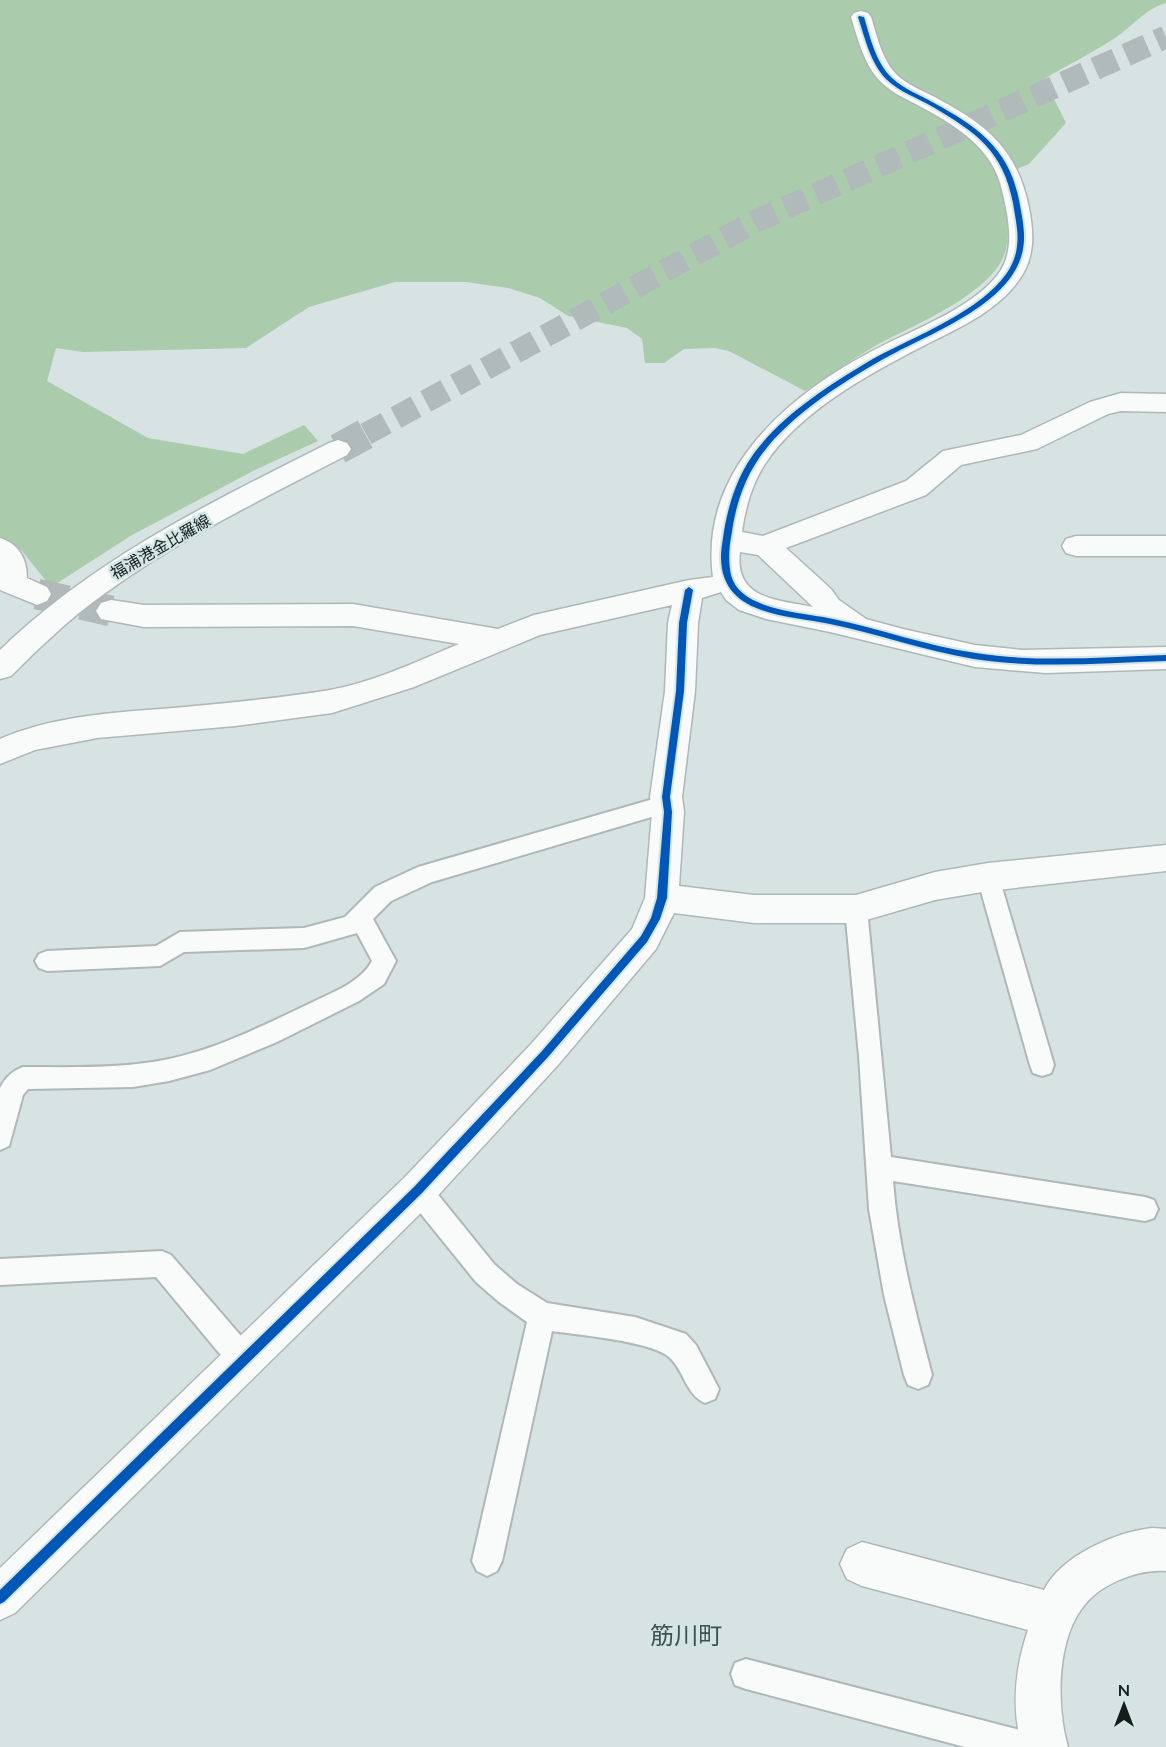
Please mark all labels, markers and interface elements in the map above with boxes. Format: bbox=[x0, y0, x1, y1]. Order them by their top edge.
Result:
street label: 福浦港金比羅線 bbox=[107, 510, 213, 582]
district label: 筋川町 bbox=[650, 1620, 722, 1649]
north arrow bbox=[1094, 1675, 1154, 1735]
text: N bbox=[1118, 1680, 1130, 1699]

